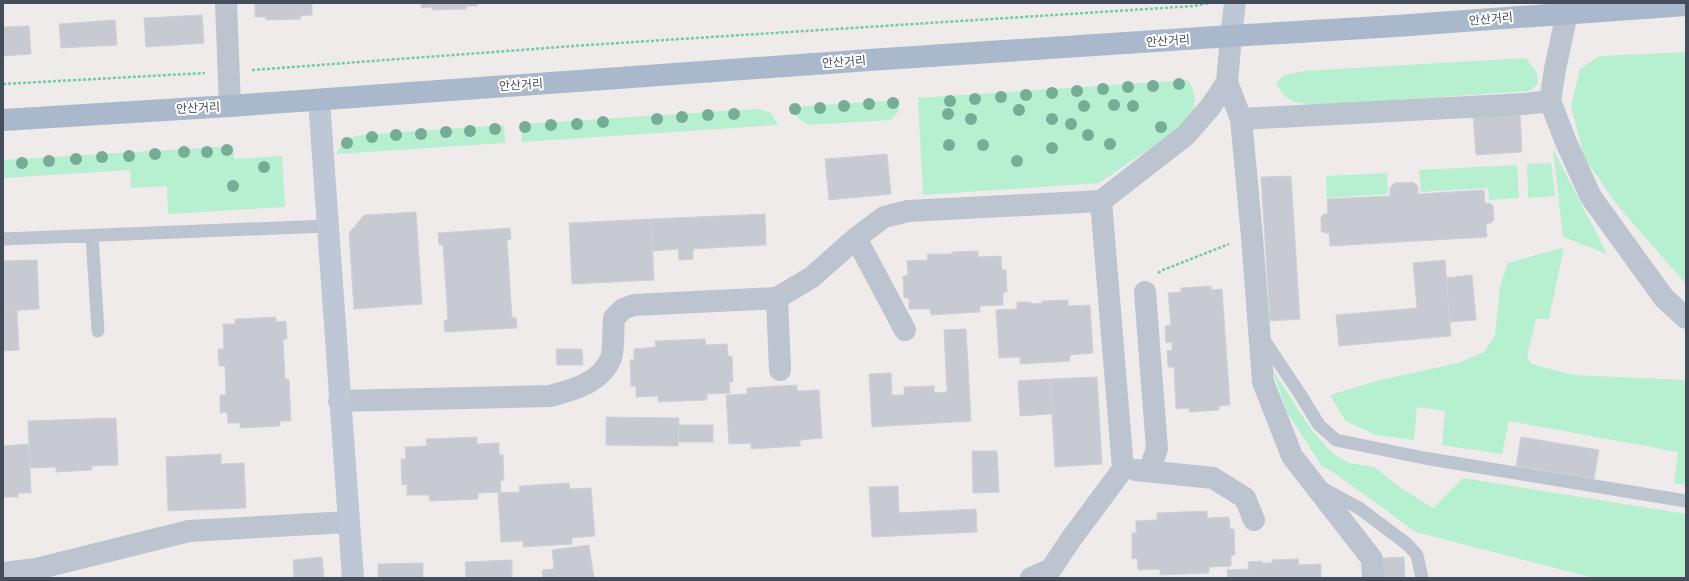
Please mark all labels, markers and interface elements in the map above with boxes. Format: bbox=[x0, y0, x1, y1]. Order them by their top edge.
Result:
street label: 안산거리 bbox=[1468, 10, 1514, 28]
street label: 안산거리 bbox=[1145, 32, 1191, 50]
street label: 안산거리 bbox=[821, 53, 867, 71]
street label: 안산거리 bbox=[498, 76, 544, 94]
street label: 안산거리 bbox=[176, 100, 220, 116]

